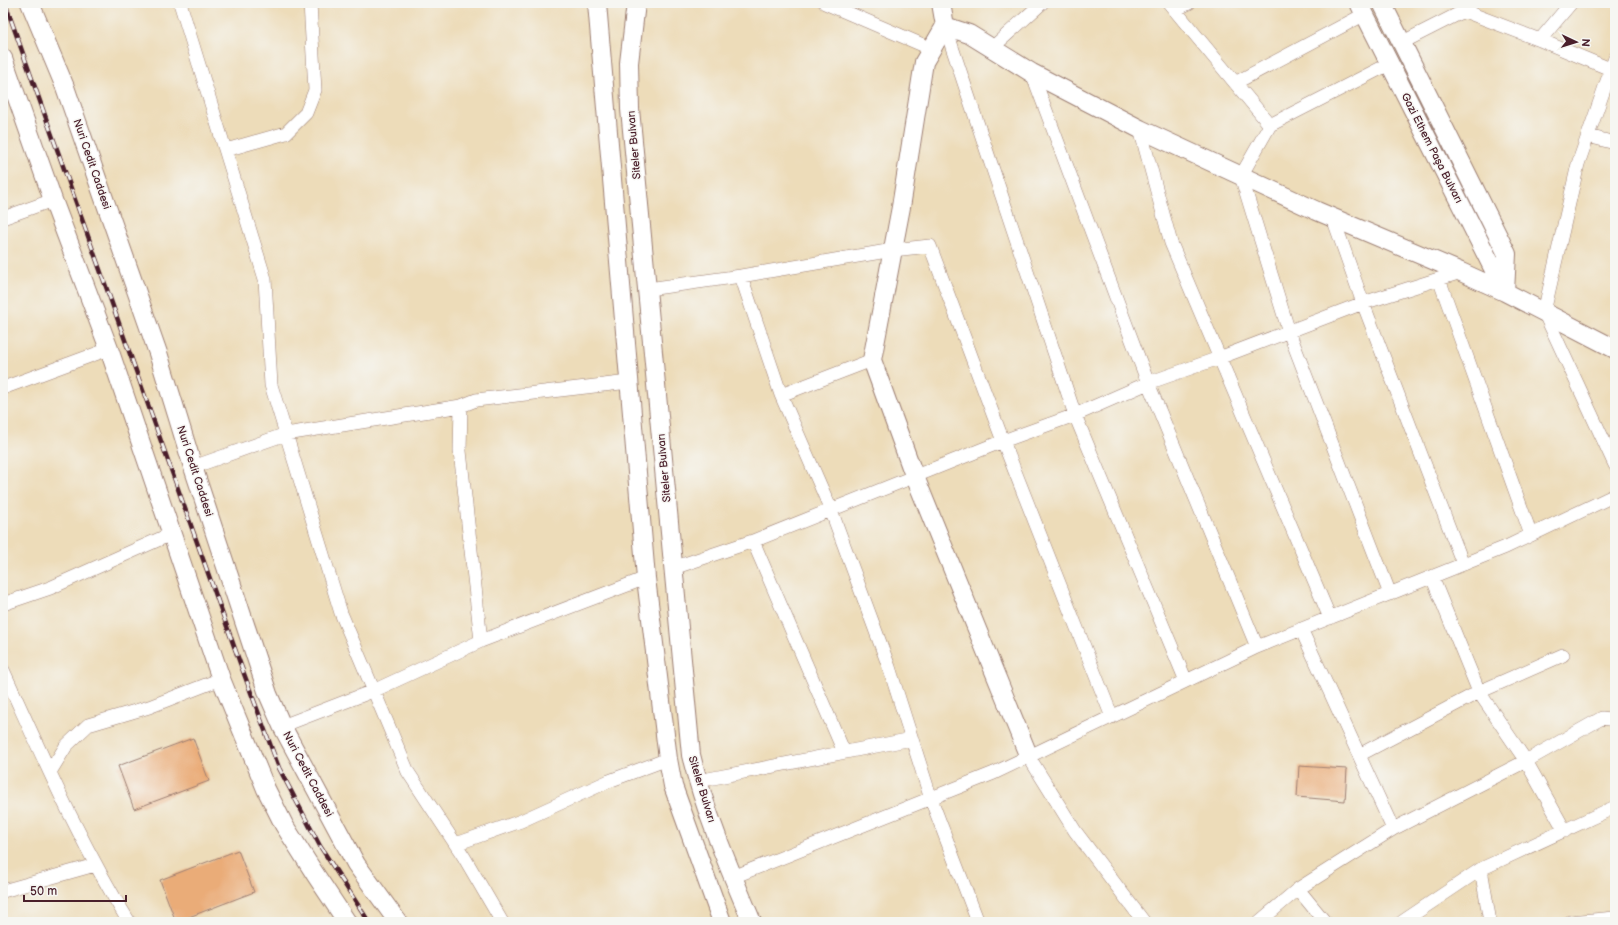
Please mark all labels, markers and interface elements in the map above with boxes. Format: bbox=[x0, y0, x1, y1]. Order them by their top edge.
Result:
north arrow bbox=[1556, 22, 1596, 62]
text: N bbox=[1579, 38, 1592, 47]
street label: Gazi Ethem Paşa Bulvarı bbox=[1399, 91, 1465, 205]
street label: Siteler Bulvarı bbox=[625, 110, 643, 180]
street label: Nuri Cedit Caddesi bbox=[70, 117, 114, 211]
street label: Nuri Cedit Caddesi bbox=[174, 424, 216, 518]
street label: Siteler Bulvarı bbox=[655, 433, 673, 503]
street label: Nuri Cedit Caddesi bbox=[280, 729, 336, 819]
street label: Siteler Bulvarı bbox=[686, 754, 718, 824]
scale bar bbox=[24, 877, 126, 903]
text: 50 m bbox=[30, 884, 57, 899]

